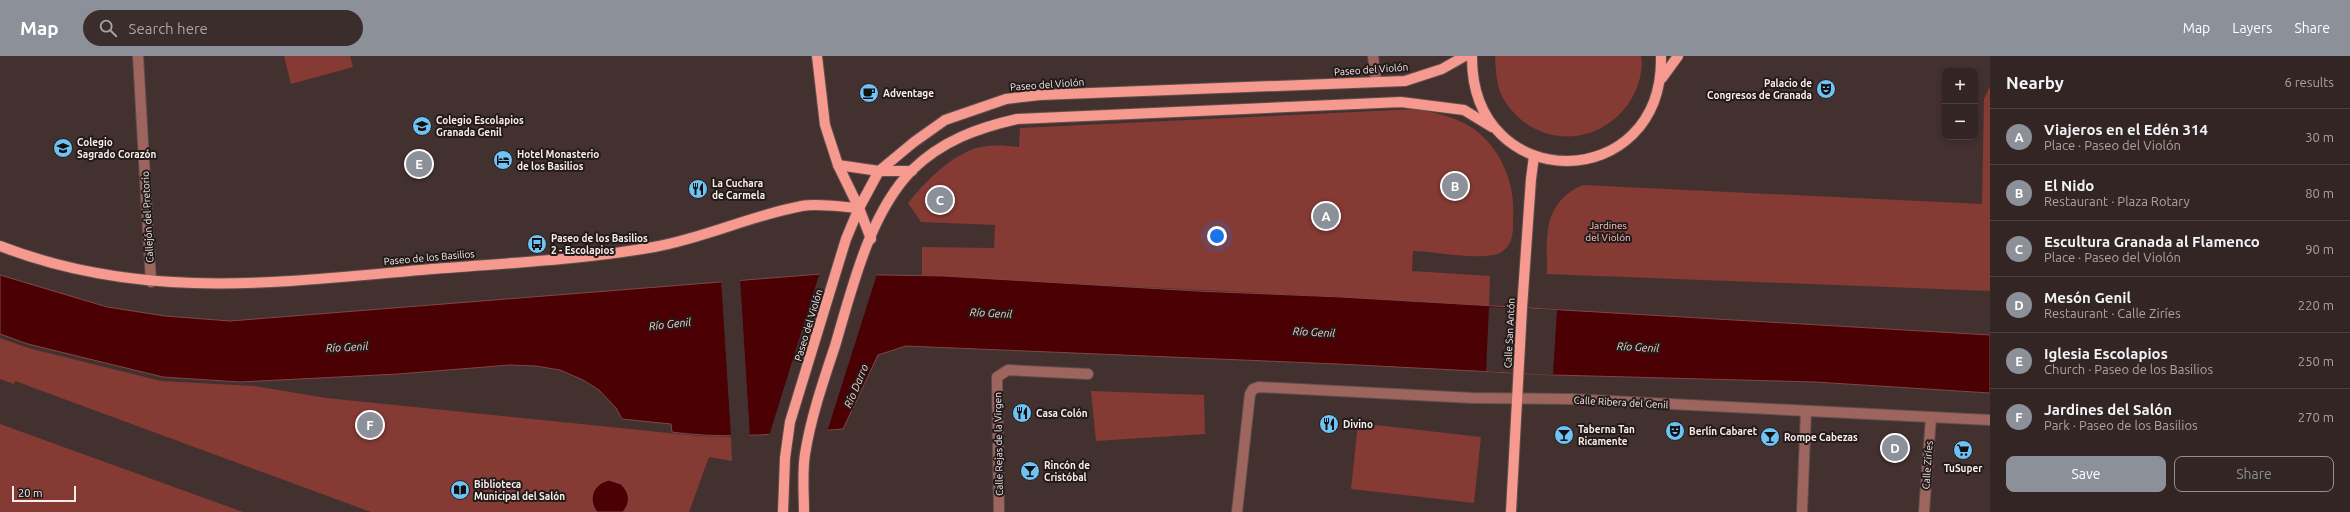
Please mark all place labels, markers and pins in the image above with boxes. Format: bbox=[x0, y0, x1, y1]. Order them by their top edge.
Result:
place label: Palacio de Congresos de Granada bbox=[1707, 78, 1812, 101]
theatre icon: Palacio de Congresos de Granada bbox=[1815, 78, 1837, 100]
cafe icon: Adventage bbox=[858, 82, 880, 104]
place label: Adventage bbox=[883, 88, 934, 99]
school or university icon: Colegio Escolapios Granada Genil bbox=[411, 115, 433, 137]
place label: Colegio Escolapios Granada Genil bbox=[436, 115, 524, 138]
school or university icon: Colegio Sagrado Corazón bbox=[52, 137, 74, 159]
place label: Colegio Sagrado Corazón bbox=[77, 137, 156, 160]
pin: E bbox=[406, 149, 432, 179]
hotel icon: Hotel Monasterio de los Basilios bbox=[492, 149, 514, 171]
place label: Hotel Monasterio de los Basilios bbox=[517, 149, 599, 172]
pin: B bbox=[1442, 171, 1468, 201]
restaurant icon: La Cuchara de Carmela bbox=[687, 178, 709, 200]
place label: La Cuchara de Carmela bbox=[712, 178, 765, 201]
pin: C bbox=[927, 185, 953, 215]
pin: A bbox=[1313, 201, 1339, 231]
bus stop icon: Paseo de los Basilios 2 - Escolapios bbox=[526, 233, 548, 255]
place label: Paseo de los Basilios 2 - Escolapios bbox=[551, 233, 648, 256]
restaurant icon: Casa Colón bbox=[1011, 402, 1033, 424]
place label: Casa Colón bbox=[1036, 408, 1088, 419]
pin: F bbox=[357, 410, 383, 440]
restaurant icon: Divino bbox=[1318, 413, 1340, 435]
place label: Divino bbox=[1343, 419, 1373, 430]
theatre icon: Berlín Cabaret bbox=[1664, 420, 1686, 442]
bar icon: Taberna Tan Ricamente bbox=[1553, 424, 1575, 446]
place label: Taberna Tan Ricamente bbox=[1578, 424, 1635, 447]
place label: Berlín Cabaret bbox=[1689, 425, 1758, 437]
bar icon: Rompe Cabezas bbox=[1759, 426, 1781, 448]
place label: Rompe Cabezas bbox=[1784, 432, 1858, 443]
pin: D bbox=[1882, 433, 1908, 463]
supermarket icon: TuSuper bbox=[1952, 439, 1974, 461]
bar icon: Rincón de Cristóbal bbox=[1019, 460, 1041, 482]
place label: Rincón de Cristóbal bbox=[1044, 460, 1090, 483]
place label: TuSuper bbox=[1944, 463, 1983, 474]
library icon: Biblioteca Municipal del Salón bbox=[449, 479, 471, 501]
place label: Biblioteca Municipal del Salón bbox=[474, 479, 565, 502]

